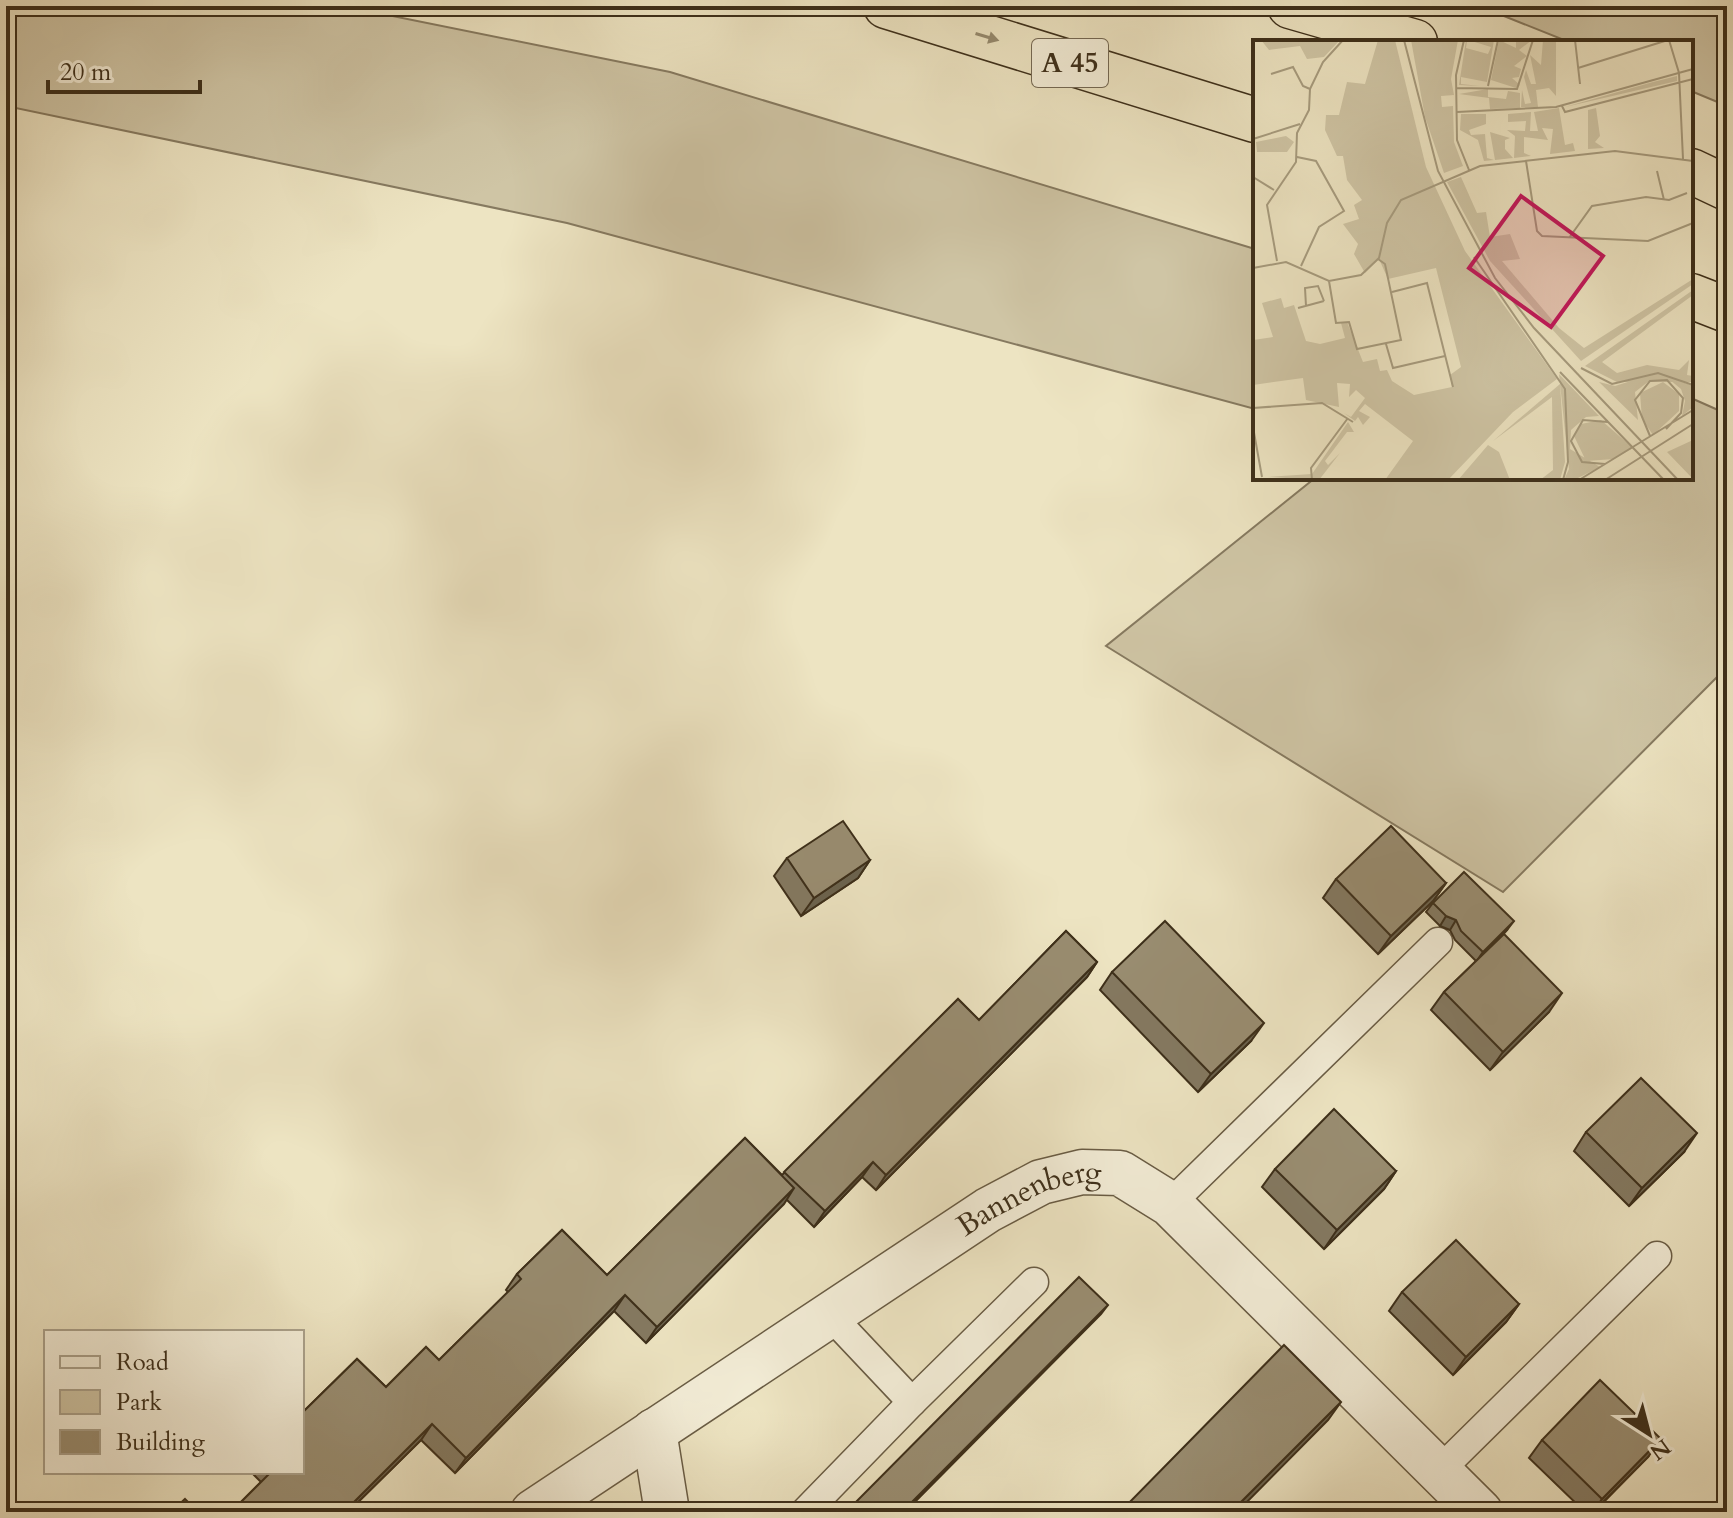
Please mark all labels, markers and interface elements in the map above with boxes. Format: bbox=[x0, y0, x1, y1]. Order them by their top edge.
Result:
one-way arrow bbox=[976, 31, 1000, 44]
road number: A 45 bbox=[1032, 39, 1108, 87]
inset map bbox=[1253, 40, 1693, 480]
scale bar bbox=[48, 44, 200, 94]
text: 20 m bbox=[60, 56, 112, 89]
street label: Bannenberg bbox=[948, 1151, 1102, 1246]
legend bbox=[44, 1330, 304, 1474]
text: Road bbox=[116, 1346, 169, 1379]
text: Park bbox=[116, 1386, 162, 1419]
north arrow bbox=[1609, 1394, 1689, 1474]
text: Building bbox=[116, 1426, 206, 1459]
text: N bbox=[1644, 1432, 1677, 1467]

